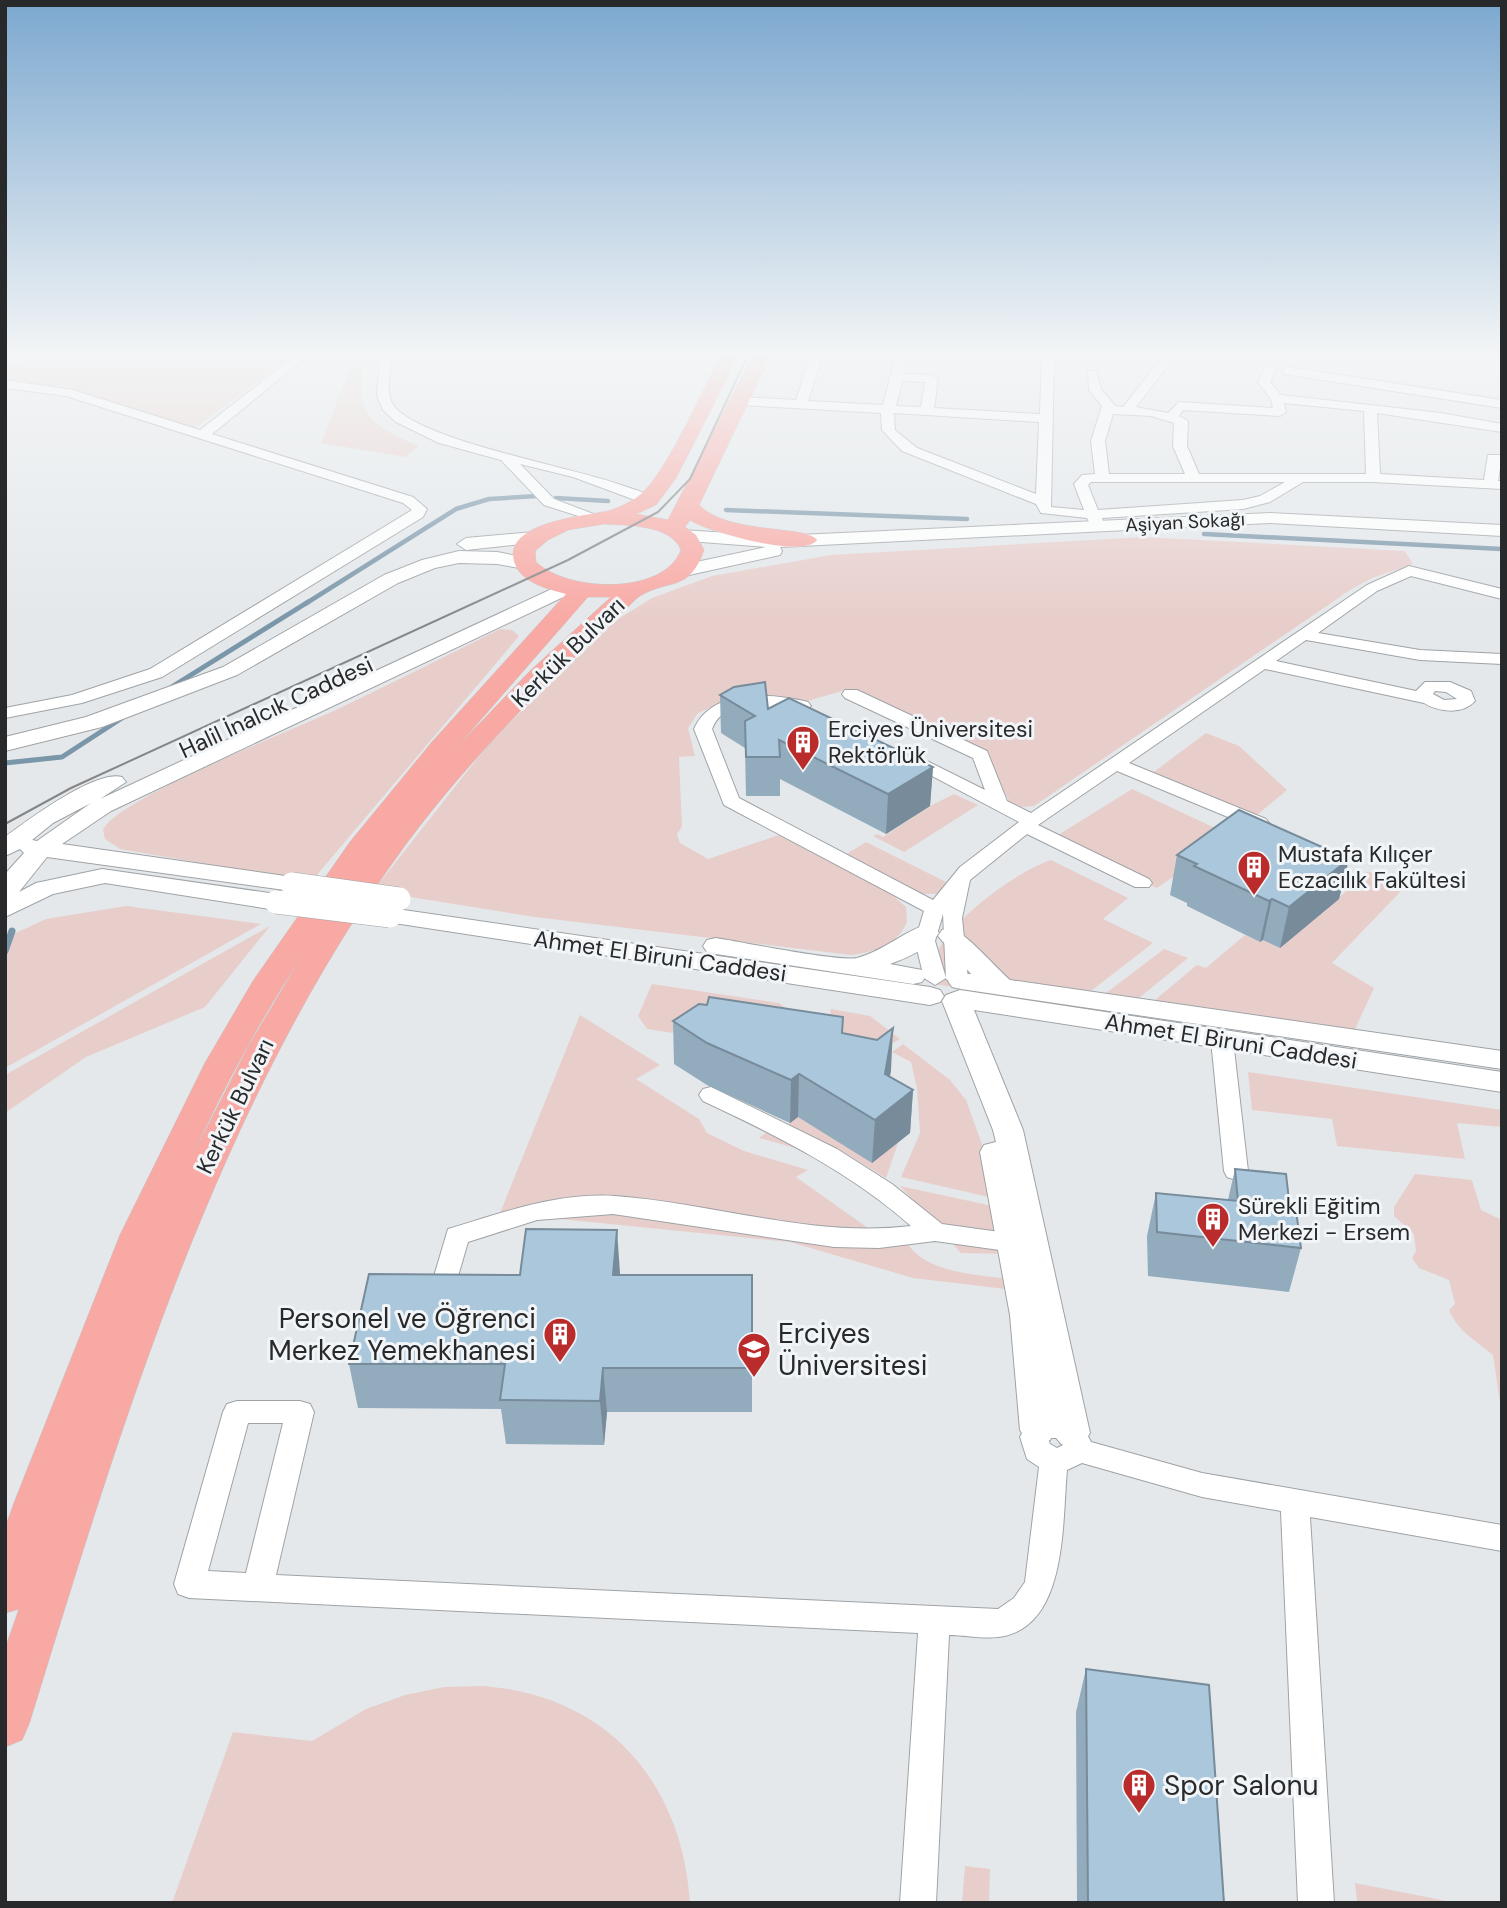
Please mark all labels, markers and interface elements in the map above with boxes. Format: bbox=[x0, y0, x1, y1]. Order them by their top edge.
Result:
street label: Aşiyan Sokağı bbox=[1124, 506, 1246, 538]
street label: Kerkük Bulvarı bbox=[505, 590, 631, 714]
street label: Halil İnalcık Caddesi bbox=[174, 649, 378, 765]
place label: Erciyes Üniversitesi Rektörlük bbox=[828, 714, 1033, 770]
building icon: Erciyes Üniversitesi Rektörlük bbox=[784, 723, 822, 772]
place label: Mustafa Kılıçer Eczacılık Fakültesi bbox=[1278, 839, 1466, 895]
building icon: Mustafa Kılıçer Eczacılık Fakültesi bbox=[1235, 848, 1273, 897]
street label: Ahmet El Biruni Caddesi bbox=[532, 923, 788, 989]
street label: Ahmet El Biruni Caddesi bbox=[1103, 1006, 1359, 1076]
street label: Kerkük Bulvarı bbox=[189, 1034, 281, 1178]
place label: Sürekli Eğitim Merkezi - Ersem bbox=[1238, 1191, 1410, 1247]
building icon: Sürekli Eğitim Merkezi - Ersem bbox=[1194, 1200, 1232, 1249]
place label: Personel ve Öğrenci Merkez Yemekhanesi bbox=[268, 1300, 536, 1369]
building icon: Personel ve Öğrenci Merkez Yemekhanesi bbox=[541, 1315, 579, 1364]
place label: Erciyes Üniversitesi bbox=[778, 1315, 928, 1384]
school or university icon: Erciyes Üniversitesi bbox=[735, 1330, 773, 1379]
building icon: Spor Salonu bbox=[1120, 1766, 1158, 1815]
place label: Spor Salonu bbox=[1164, 1767, 1319, 1804]

